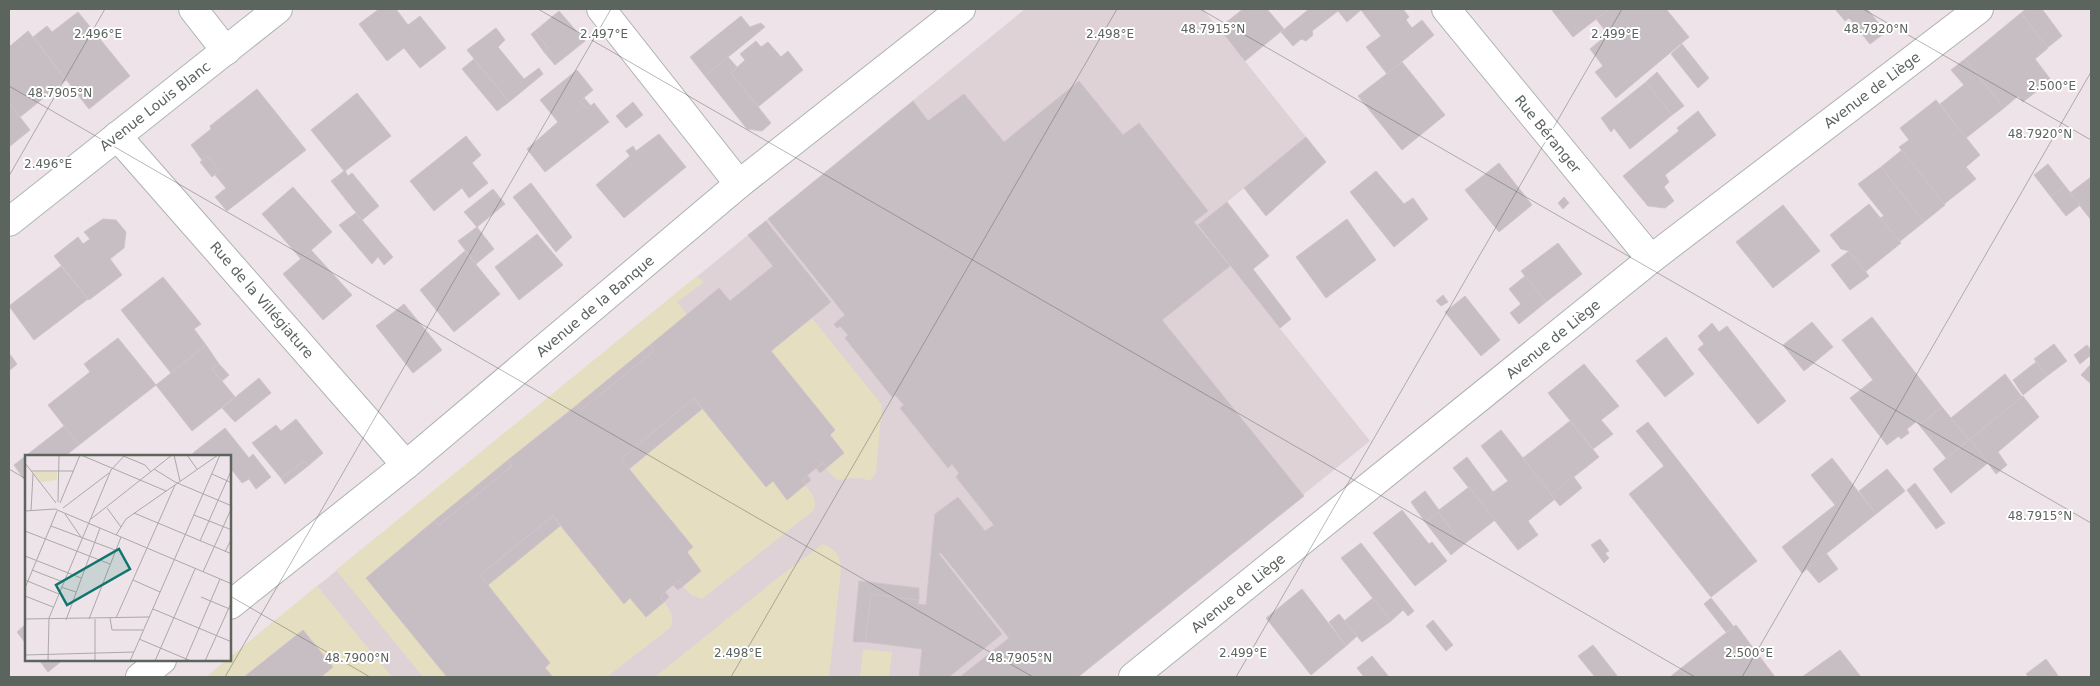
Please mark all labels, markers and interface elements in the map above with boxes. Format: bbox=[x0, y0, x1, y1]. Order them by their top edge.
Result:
text: 48.7915°N bbox=[1181, 22, 1245, 36]
text: 48.7920°N bbox=[1844, 22, 1908, 36]
text: 2.496°E bbox=[74, 27, 122, 41]
text: 2.497°E bbox=[580, 27, 628, 41]
text: 2.498°E bbox=[1086, 27, 1134, 41]
text: 2.499°E bbox=[1591, 27, 1639, 41]
street label: Avenue de Liège bbox=[1821, 49, 1923, 131]
street label: Avenue Louis Blanc bbox=[97, 58, 213, 154]
text: 2.500°E bbox=[2028, 79, 2076, 93]
text: 48.7905°N bbox=[28, 86, 92, 100]
street label: Rue Béranger bbox=[1512, 92, 1584, 176]
text: 48.7920°N bbox=[2008, 127, 2072, 141]
text: 2.496°E bbox=[24, 157, 72, 171]
street label: Rue de la Villégiature bbox=[207, 238, 317, 362]
street label: Avenue de la Banque bbox=[533, 252, 657, 360]
street label: Avenue de Liège bbox=[1503, 296, 1603, 382]
inset map bbox=[25, 455, 231, 661]
text: 48.7915°N bbox=[2008, 509, 2072, 523]
street label: Avenue de Liège bbox=[1188, 550, 1288, 636]
text: 2.498°E bbox=[714, 646, 762, 660]
text: 2.499°E bbox=[1219, 646, 1267, 660]
text: 2.500°E bbox=[1725, 646, 1773, 660]
text: 48.7900°N bbox=[325, 651, 389, 665]
text: 48.7905°N bbox=[988, 651, 1052, 665]

